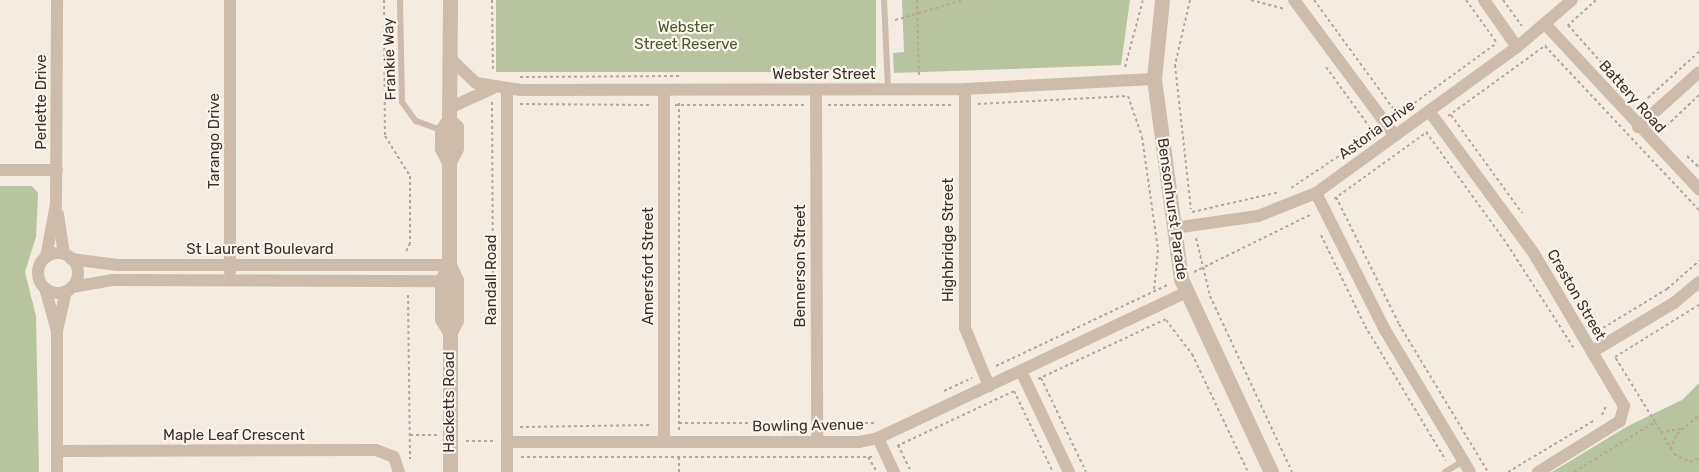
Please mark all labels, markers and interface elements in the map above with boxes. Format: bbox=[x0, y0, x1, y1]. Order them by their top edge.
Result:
street label: Frankie Way bbox=[380, 17, 400, 101]
park label: Webster Street Reserve bbox=[634, 18, 738, 53]
street label: Perlette Drive bbox=[33, 54, 51, 150]
street label: Battery Road bbox=[1595, 57, 1669, 137]
street label: Webster Street bbox=[772, 66, 876, 84]
street label: Tarango Drive bbox=[206, 93, 224, 189]
street label: Astoria Drive bbox=[1335, 96, 1419, 164]
street label: Bensonhurst Parade bbox=[1153, 137, 1191, 281]
street label: Highbridge Street bbox=[940, 178, 958, 302]
street label: Bennerson Street bbox=[792, 204, 810, 328]
street label: Amersfort Street bbox=[640, 207, 658, 325]
street label: Randall Road bbox=[483, 235, 501, 325]
street label: St Laurent Boulevard bbox=[186, 241, 334, 259]
street label: Creston Street bbox=[1543, 246, 1609, 344]
street label: Hacketts Road bbox=[441, 351, 459, 453]
street label: Bowling Avenue bbox=[752, 416, 864, 436]
street label: Maple Leaf Crescent bbox=[163, 427, 305, 445]

